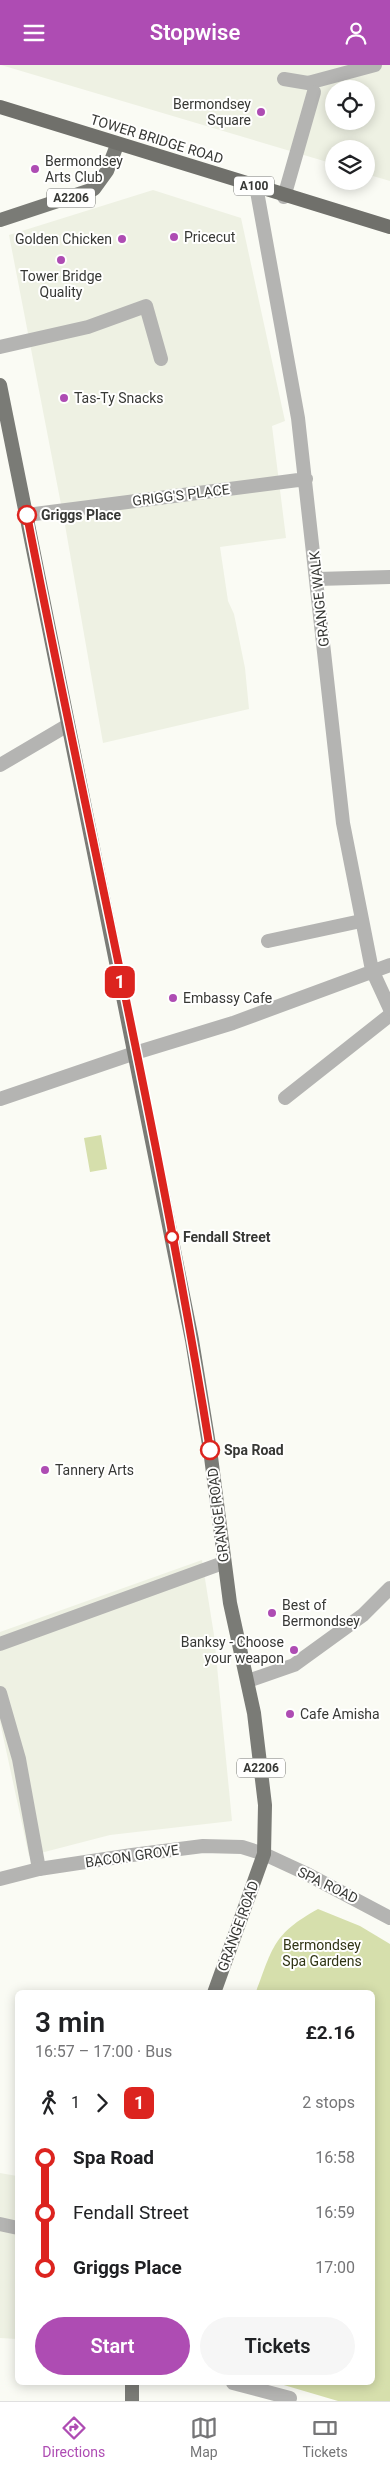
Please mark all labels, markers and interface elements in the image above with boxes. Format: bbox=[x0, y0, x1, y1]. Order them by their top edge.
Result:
icon: menu bbox=[20, 19, 48, 47]
icon: person bbox=[342, 19, 370, 47]
text: Stopwise bbox=[150, 20, 240, 45]
map controls bbox=[325, 80, 375, 190]
button: locate bbox=[325, 80, 375, 130]
place label: Bermondsey Square bbox=[173, 96, 251, 128]
marker: Bermondsey Square bbox=[255, 106, 267, 118]
street label: TOWER BRIDGE ROAD bbox=[89, 111, 225, 167]
button: layers bbox=[325, 140, 375, 190]
place label: Bermondsey Arts Club bbox=[45, 153, 123, 185]
marker: Bermondsey Arts Club bbox=[29, 163, 41, 175]
road number: A100 bbox=[234, 177, 274, 195]
road number: A2206 bbox=[47, 189, 95, 207]
place label: Pricecut bbox=[184, 229, 236, 245]
place label: Golden Chicken bbox=[15, 231, 112, 247]
marker: Pricecut bbox=[168, 231, 180, 243]
marker: Golden Chicken bbox=[116, 233, 128, 245]
marker: Tower Bridge Quality bbox=[55, 254, 67, 266]
place label: Tower Bridge Quality bbox=[20, 268, 102, 300]
place label: Tas-Ty Snacks bbox=[74, 390, 164, 406]
marker: Tas-Ty Snacks bbox=[58, 392, 70, 404]
street label: GRIGG'S PLACE bbox=[131, 481, 231, 509]
marker: Griggs Place bbox=[17, 505, 37, 525]
place label: Griggs Place bbox=[41, 507, 122, 523]
street label: GRANGE WALK bbox=[306, 550, 332, 647]
line badge: 1 bbox=[104, 966, 136, 998]
text: 1 bbox=[115, 971, 125, 992]
place label: Embassy Cafe bbox=[183, 990, 272, 1006]
marker: Embassy Cafe bbox=[167, 992, 179, 1004]
place label: Fendall Street bbox=[183, 1229, 271, 1245]
marker: Fendall Street bbox=[165, 1230, 179, 1244]
marker: Spa Road bbox=[200, 1440, 220, 1460]
place label: Spa Road bbox=[224, 1442, 284, 1458]
place label: Tannery Arts bbox=[55, 1462, 134, 1478]
marker: Tannery Arts bbox=[39, 1464, 51, 1476]
street label: GRANGE ROAD bbox=[204, 1467, 232, 1563]
place label: Best of Bermondsey bbox=[282, 1597, 360, 1629]
marker: Best of Bermondsey bbox=[266, 1607, 278, 1619]
place label: Banksy - Choose your weapon bbox=[181, 1634, 284, 1666]
marker: Banksy - Choose your weapon bbox=[288, 1644, 300, 1656]
place label: Cafe Amisha bbox=[300, 1706, 380, 1722]
marker: Cafe Amisha bbox=[284, 1708, 296, 1720]
road number: A2206 bbox=[237, 1759, 285, 1777]
street label: BACON GROVE bbox=[84, 1841, 180, 1870]
street label: SPA ROAD bbox=[295, 1864, 361, 1906]
street label: GRANGE ROAD bbox=[214, 1879, 262, 1973]
park label: Bermondsey Spa Gardens bbox=[282, 1937, 362, 1969]
text: 3 min bbox=[35, 2006, 105, 2039]
text: £2.16 bbox=[305, 2021, 355, 2044]
text: 16:57 – 17:00 · Bus bbox=[35, 2042, 172, 2061]
icon: walk bbox=[35, 2089, 63, 2117]
icon: forward bbox=[88, 2089, 116, 2117]
text: 1 bbox=[134, 2092, 144, 2113]
text: 1 bbox=[71, 2093, 80, 2112]
text: 2 stops bbox=[302, 2093, 355, 2112]
text: Spa Road bbox=[73, 2146, 154, 2169]
text: 16:58 bbox=[315, 2148, 355, 2167]
text: Fendall Street bbox=[73, 2201, 189, 2224]
text: 16:59 bbox=[315, 2203, 355, 2222]
text: Griggs Place bbox=[73, 2256, 182, 2279]
text: 17:00 bbox=[315, 2258, 355, 2277]
button: Start bbox=[35, 2317, 190, 2375]
button: Tickets bbox=[200, 2317, 355, 2375]
tab: Directions bbox=[42, 2414, 105, 2460]
tab: Map bbox=[190, 2414, 218, 2460]
tab: Tickets bbox=[302, 2414, 348, 2460]

